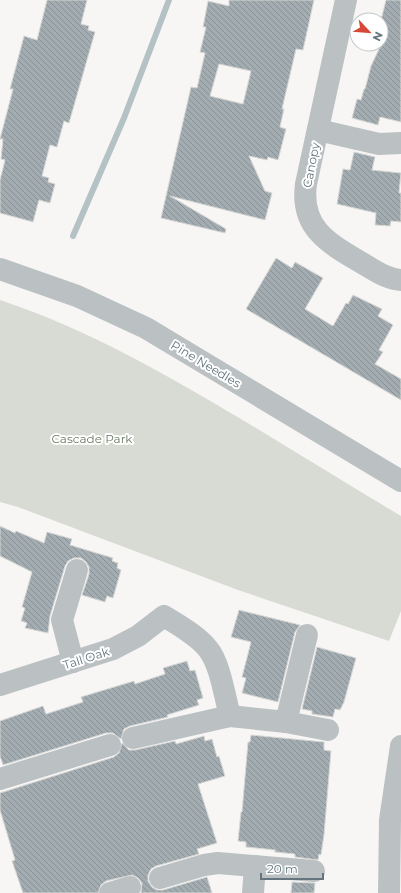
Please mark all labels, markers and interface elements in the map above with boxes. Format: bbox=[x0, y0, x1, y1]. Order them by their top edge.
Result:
north arrow bbox=[349, 12, 389, 52]
text: N bbox=[370, 29, 386, 43]
street label: Canopy bbox=[299, 141, 323, 189]
street label: Pine Needles bbox=[168, 337, 244, 391]
park label: Cascade Park bbox=[51, 431, 133, 446]
street label: Tall Oak bbox=[61, 643, 112, 672]
scale bar bbox=[261, 855, 323, 881]
text: 20 m bbox=[267, 861, 298, 876]

